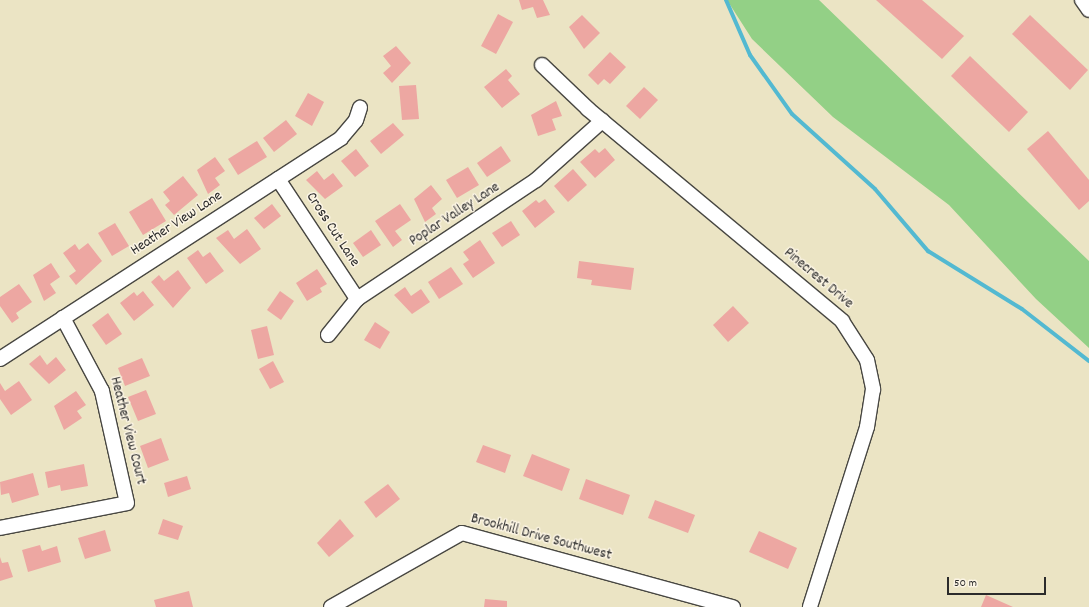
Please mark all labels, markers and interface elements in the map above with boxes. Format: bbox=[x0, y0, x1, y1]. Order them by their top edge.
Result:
street label: Poplar Valley Lane bbox=[406, 179, 504, 251]
street label: Heather View Lane bbox=[128, 188, 226, 260]
street label: Cross Cut Lane bbox=[301, 189, 363, 271]
street label: Pinecrest Drive bbox=[779, 245, 857, 313]
street label: Heather View Court bbox=[105, 375, 149, 487]
street label: Brookhill Drive Southwest bbox=[469, 511, 613, 565]
scale bar bbox=[949, 569, 1048, 595]
text: 50 m bbox=[954, 575, 977, 592]

